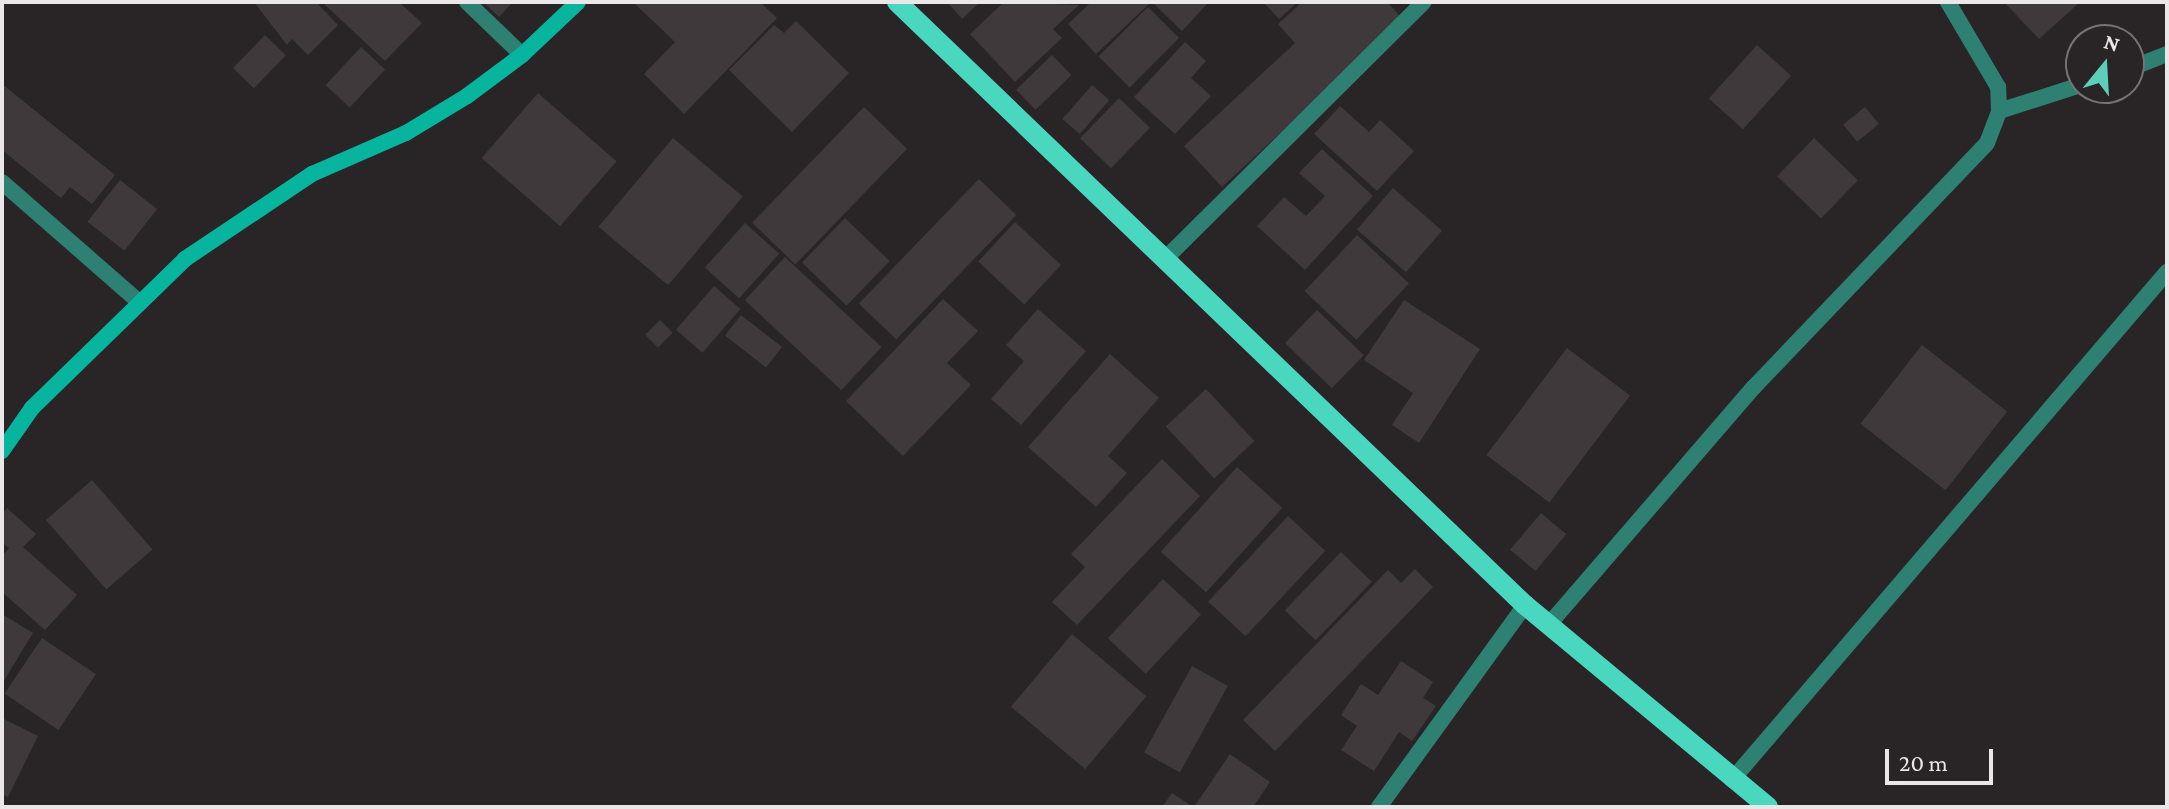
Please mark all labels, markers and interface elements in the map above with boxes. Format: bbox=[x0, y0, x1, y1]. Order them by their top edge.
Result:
north arrow bbox=[2065, 24, 2145, 104]
text: N bbox=[2101, 28, 2123, 57]
scale bar bbox=[1889, 733, 1997, 783]
text: 20 m bbox=[1899, 749, 1948, 776]

